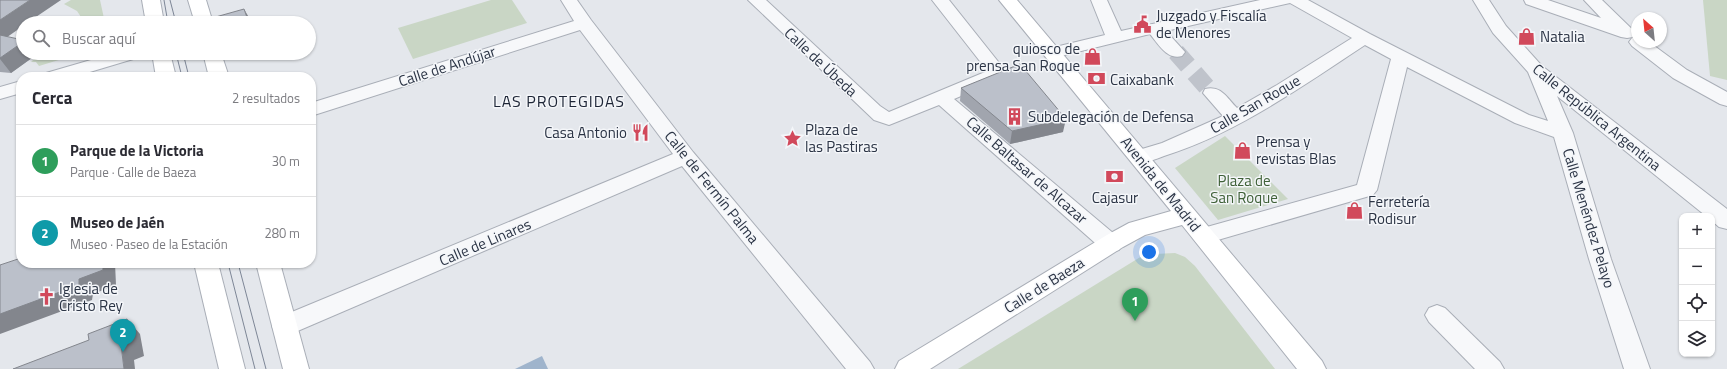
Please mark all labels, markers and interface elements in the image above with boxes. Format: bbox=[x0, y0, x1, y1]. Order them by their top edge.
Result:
place label: Juzgado y Fiscalía de Menores bbox=[1156, 4, 1267, 44]
north arrow bbox=[1631, 12, 1667, 48]
public building icon: Juzgado y Fiscalía de Menores bbox=[1133, 14, 1153, 34]
search box bbox=[16, 16, 316, 60]
street label: Calle de Úbeda bbox=[779, 22, 863, 102]
place label: Natalia bbox=[1540, 25, 1585, 48]
shop icon: Natalia bbox=[1517, 26, 1537, 46]
icon: search bbox=[30, 27, 52, 49]
text: Buscar aquí bbox=[62, 27, 135, 50]
place label: quiosco de prensa San Roque bbox=[966, 37, 1080, 77]
street label: Calle de Andújar bbox=[395, 39, 499, 93]
shop icon: quiosco de prensa San Roque bbox=[1083, 47, 1103, 67]
street label: Calle República Argentina bbox=[1528, 58, 1667, 176]
place label: Caixabank bbox=[1110, 68, 1174, 91]
bank icon: Caixabank bbox=[1087, 69, 1107, 89]
street label: Calle San Roque bbox=[1206, 69, 1304, 139]
text: Cerca bbox=[32, 85, 72, 111]
text: 2 resultados bbox=[232, 88, 300, 108]
district label: LAS PROTEGIDAS bbox=[493, 89, 625, 113]
place label: Subdelegación de Defensa bbox=[1028, 105, 1194, 128]
building icon: Subdelegación de Defensa bbox=[1005, 106, 1025, 126]
street label: Calle Baltasar de Alcazar bbox=[961, 111, 1093, 229]
place label: Plaza de las Pastiras bbox=[805, 118, 878, 158]
place label: Casa Antonio bbox=[544, 121, 627, 144]
restaurant icon: Casa Antonio bbox=[630, 122, 650, 142]
street label: Calle de Fermín Palma bbox=[659, 125, 765, 249]
place icon: Plaza de las Pastiras bbox=[782, 128, 802, 148]
place label: Prensa y revistas Blas bbox=[1256, 130, 1336, 170]
street label: Avenida de Madrid bbox=[1115, 131, 1207, 237]
text: Parque de la Victoria bbox=[70, 139, 204, 162]
shop icon: Prensa y revistas Blas bbox=[1233, 140, 1253, 160]
street label: Calle Menéndez Pelayo bbox=[1557, 145, 1621, 291]
text: 1 bbox=[41, 151, 49, 171]
text: 30 m bbox=[272, 151, 300, 171]
text: Parque · Calle de Baeza bbox=[70, 162, 196, 182]
bank icon: Cajasur bbox=[1105, 166, 1125, 186]
park label: Plaza de San Roque bbox=[1210, 169, 1278, 209]
place label: Cajasur bbox=[1092, 186, 1138, 209]
place label: Ferretería Rodisur bbox=[1368, 190, 1430, 230]
shop icon: Ferretería Rodisur bbox=[1345, 200, 1365, 220]
text: Museo de Jaén bbox=[70, 211, 165, 234]
street label: Calle de Linares bbox=[435, 212, 535, 272]
map controls bbox=[1679, 213, 1715, 357]
button: + bbox=[1679, 213, 1715, 249]
text: 2 bbox=[41, 223, 49, 243]
text: 280 m bbox=[264, 223, 300, 243]
text: Museo · Paseo de la Estación bbox=[70, 234, 228, 254]
your location bbox=[1139, 242, 1159, 262]
button: − bbox=[1679, 249, 1715, 285]
street label: Calle de Baeza bbox=[999, 251, 1089, 319]
place label: Iglesia de Cristo Rey bbox=[59, 277, 123, 317]
button: locate bbox=[1679, 285, 1715, 321]
church icon: Iglesia de Cristo Rey bbox=[36, 287, 56, 307]
pin: 1 bbox=[1122, 288, 1148, 321]
pin: 2 bbox=[110, 319, 136, 352]
button: layers bbox=[1679, 321, 1715, 357]

